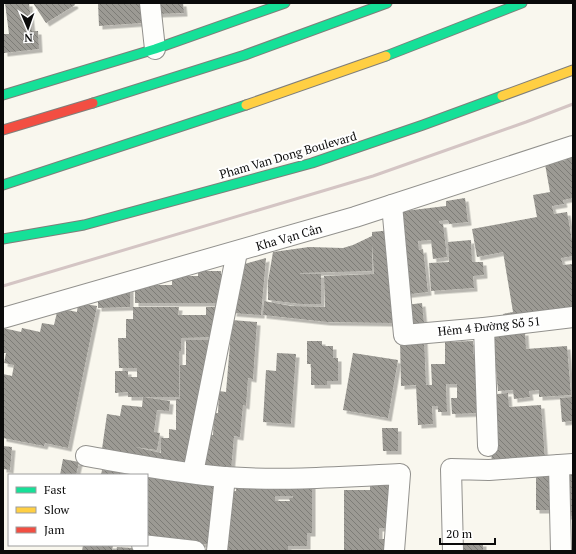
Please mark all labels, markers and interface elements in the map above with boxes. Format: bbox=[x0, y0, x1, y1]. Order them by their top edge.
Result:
north arrow bbox=[8, 8, 48, 48]
text: N bbox=[23, 31, 33, 45]
street label: Pham Van Dong Boulevard bbox=[218, 128, 359, 182]
street label: Kha Vạn Cân bbox=[254, 220, 324, 254]
street label: Hẻm 4 Đường Số 51 bbox=[437, 313, 541, 339]
legend bbox=[8, 474, 148, 546]
text: Fast bbox=[44, 482, 67, 497]
text: Slow bbox=[44, 502, 70, 517]
scale bar bbox=[440, 520, 495, 546]
text: Jam bbox=[44, 522, 65, 537]
text: 20 m bbox=[446, 526, 473, 541]

